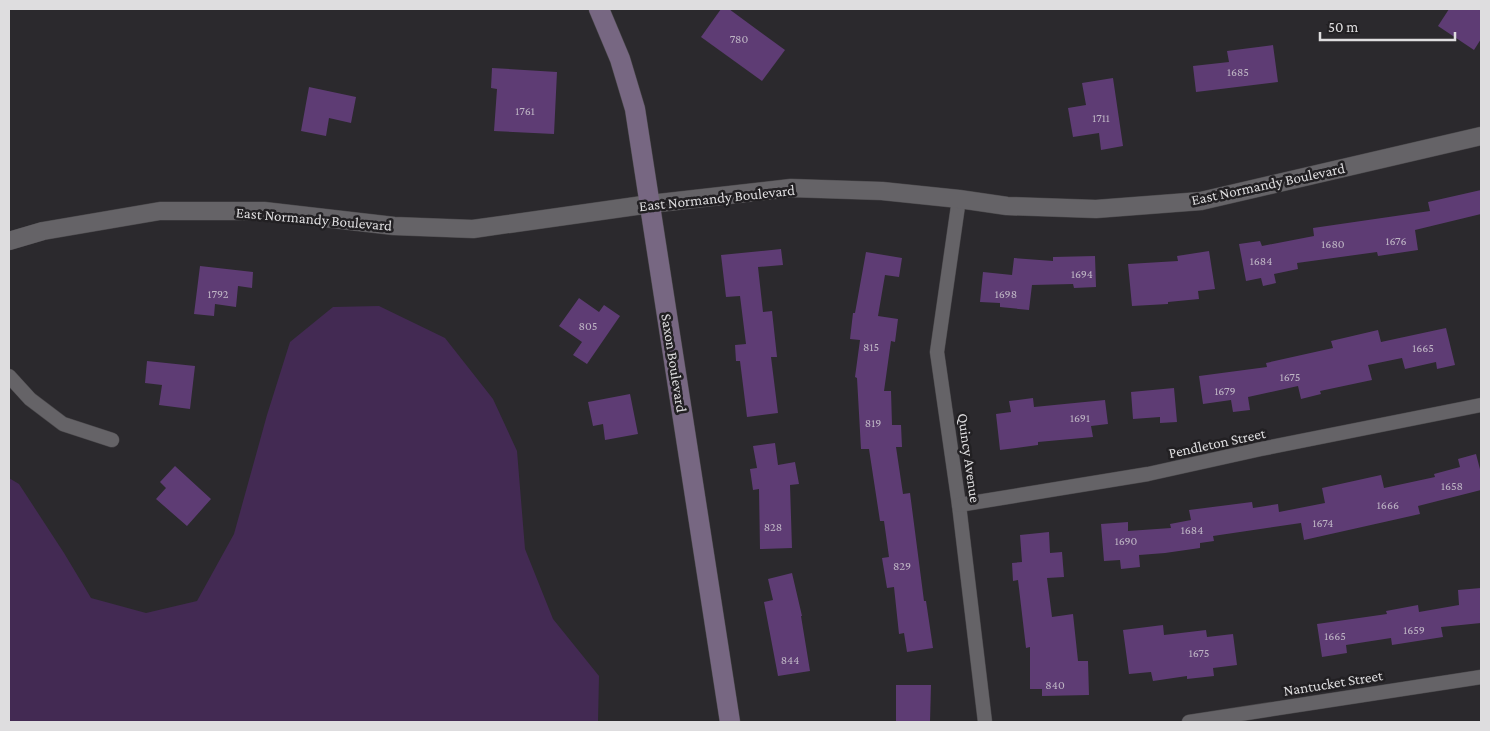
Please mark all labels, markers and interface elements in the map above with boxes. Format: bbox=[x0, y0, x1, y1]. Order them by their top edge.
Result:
scale bar bbox=[1320, 10, 1455, 42]
text: 50 m bbox=[1328, 19, 1358, 35]
house number: 780 bbox=[730, 32, 749, 46]
house number: 1685 bbox=[1227, 65, 1249, 79]
house number: 1761 bbox=[515, 104, 535, 118]
house number: 1711 bbox=[1092, 111, 1110, 125]
street label: East Normandy Boulevard bbox=[1190, 160, 1347, 209]
street label: East Normandy Boulevard bbox=[638, 182, 796, 215]
street label: East Normandy Boulevard bbox=[235, 204, 393, 235]
house number: 1676 bbox=[1385, 234, 1407, 248]
house number: 1680 bbox=[1321, 237, 1345, 251]
house number: 1684 bbox=[1250, 254, 1272, 268]
house number: 1694 bbox=[1071, 267, 1093, 281]
house number: 1792 bbox=[207, 287, 229, 301]
house number: 1698 bbox=[995, 287, 1017, 301]
street label: Saxon Boulevard bbox=[658, 312, 690, 414]
house number: 805 bbox=[579, 319, 597, 333]
house number: 815 bbox=[863, 340, 879, 354]
house number: 1665 bbox=[1412, 341, 1434, 355]
house number: 1675 bbox=[1280, 370, 1300, 384]
house number: 1679 bbox=[1214, 384, 1236, 398]
house number: 1691 bbox=[1070, 411, 1090, 425]
street label: Quincy Avenue bbox=[954, 412, 983, 504]
house number: 819 bbox=[865, 416, 881, 430]
street label: Pendleton Street bbox=[1167, 425, 1268, 461]
house number: 1658 bbox=[1441, 479, 1463, 493]
house number: 1666 bbox=[1377, 498, 1399, 512]
house number: 1674 bbox=[1313, 516, 1333, 530]
house number: 828 bbox=[764, 520, 782, 534]
house number: 1684 bbox=[1181, 523, 1203, 537]
house number: 1690 bbox=[1115, 534, 1138, 548]
house number: 829 bbox=[893, 559, 911, 573]
house number: 1659 bbox=[1403, 623, 1425, 637]
house number: 1665 bbox=[1324, 629, 1346, 643]
house number: 1675 bbox=[1189, 646, 1209, 660]
house number: 844 bbox=[781, 653, 799, 667]
street label: Nantucket Street bbox=[1282, 667, 1385, 699]
house number: 840 bbox=[1045, 678, 1065, 692]

